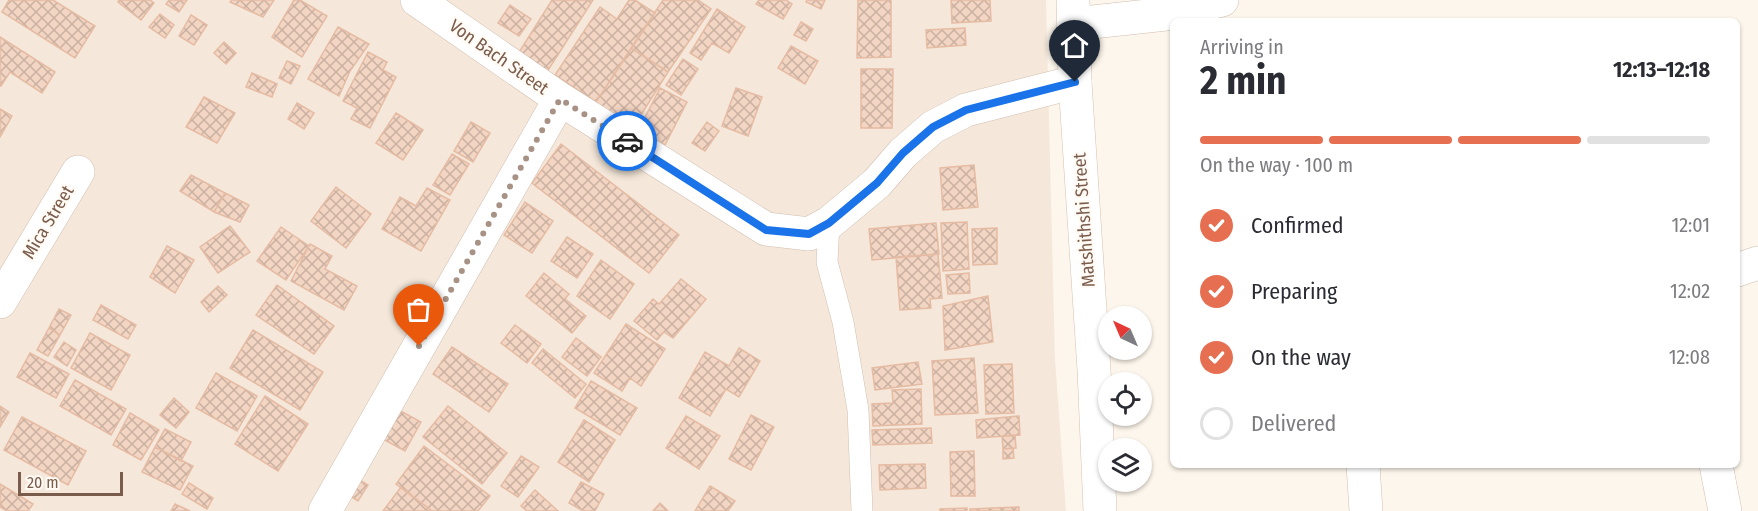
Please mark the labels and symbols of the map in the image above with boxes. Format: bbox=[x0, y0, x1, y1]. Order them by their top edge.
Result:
street label: Von Bach Street bbox=[445, 15, 553, 99]
pin bbox=[1049, 20, 1100, 82]
courier bbox=[597, 111, 657, 171]
street label: Matshithshi Street bbox=[1068, 152, 1100, 288]
street label: Mica Street bbox=[17, 181, 79, 263]
pin bbox=[393, 284, 444, 346]
north arrow bbox=[1098, 306, 1152, 360]
scale bar bbox=[18, 469, 123, 496]

